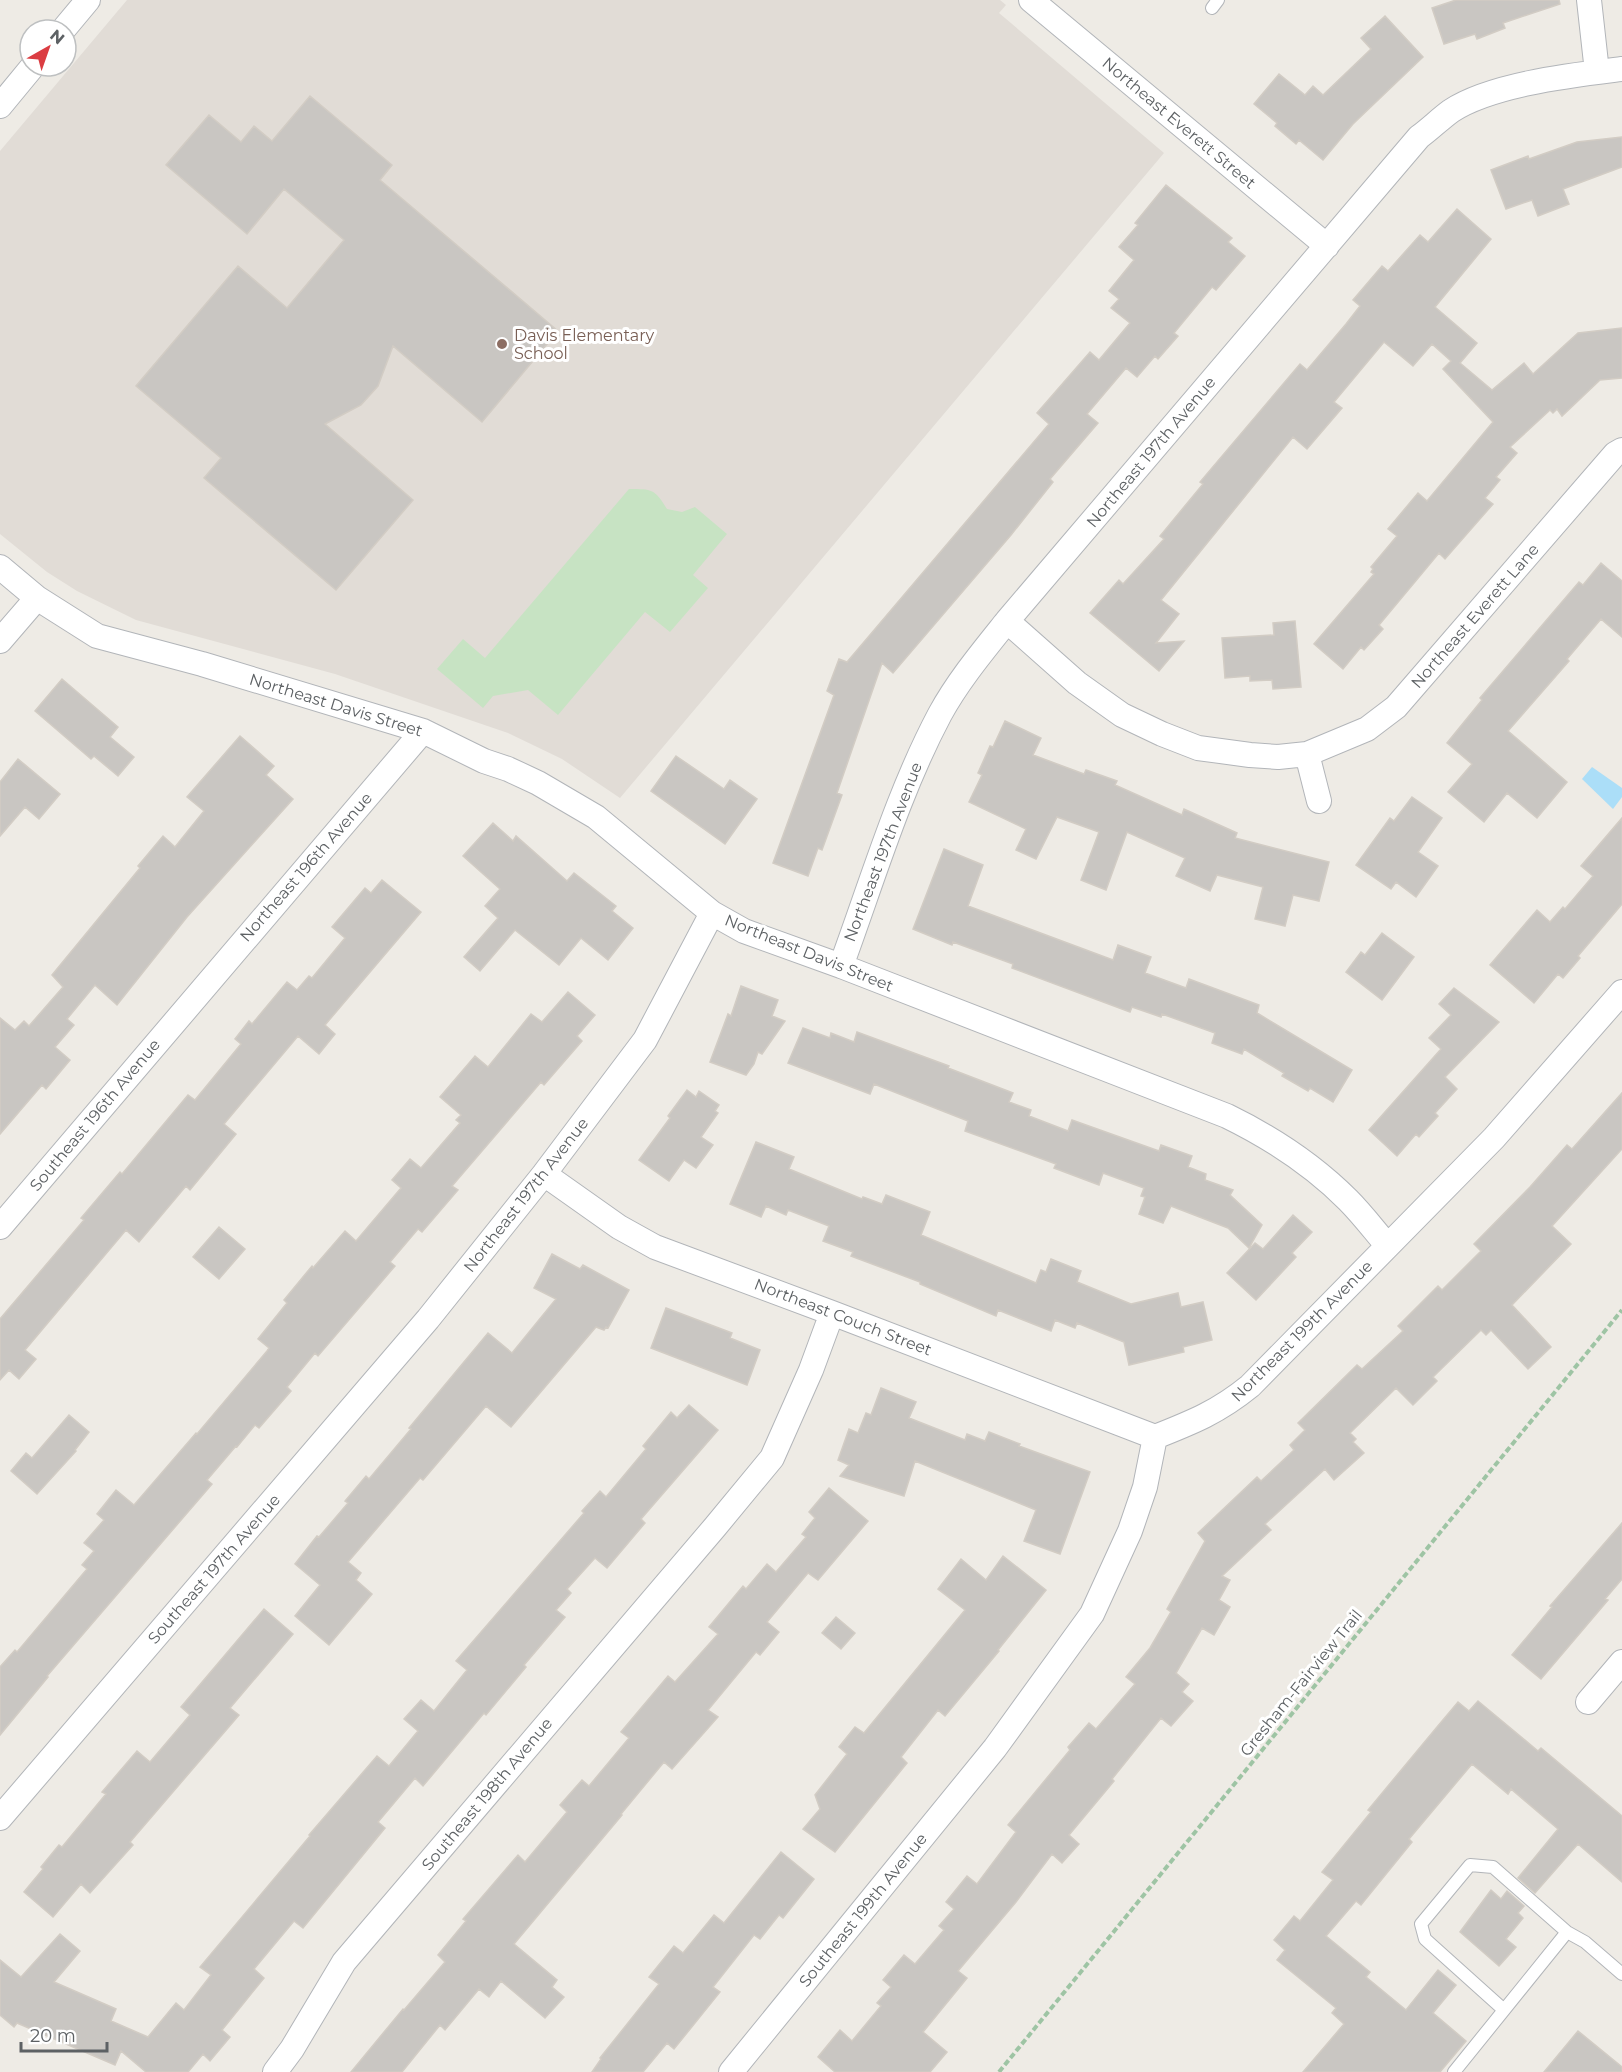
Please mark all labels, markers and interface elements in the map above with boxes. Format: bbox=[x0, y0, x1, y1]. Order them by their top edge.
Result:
north arrow bbox=[18, 18, 78, 78]
text: N bbox=[46, 25, 68, 48]
street label: Northeast Everett Street bbox=[1099, 53, 1260, 193]
place label: Davis Elementary School bbox=[514, 326, 655, 363]
marker: Davis Elementary School bbox=[495, 337, 509, 351]
street label: Northeast 197th Avenue bbox=[1082, 373, 1220, 531]
street label: Northeast Everett Lane bbox=[1407, 540, 1543, 692]
street label: Northeast Davis Street bbox=[247, 670, 425, 741]
street label: Northeast 197th Avenue bbox=[840, 760, 926, 944]
street label: Northeast 196th Avenue bbox=[236, 788, 376, 946]
street label: Northeast Davis Street bbox=[722, 910, 897, 996]
street label: Southeast 196th Avenue bbox=[26, 1035, 164, 1195]
street label: Northeast 197th Avenue bbox=[460, 1114, 592, 1276]
street label: Northeast 199th Avenue bbox=[1228, 1257, 1376, 1405]
street label: Northeast Couch Street bbox=[752, 1274, 935, 1360]
street label: Southeast 197th Avenue bbox=[144, 1490, 284, 1648]
street label: Gresham-Fairview Trail bbox=[1236, 1606, 1366, 1760]
street label: Southeast 198th Avenue bbox=[418, 1714, 556, 1874]
street label: Southeast 199th Avenue bbox=[795, 1829, 931, 1991]
scale bar bbox=[21, 2015, 106, 2053]
text: 20 m bbox=[30, 2025, 76, 2047]

